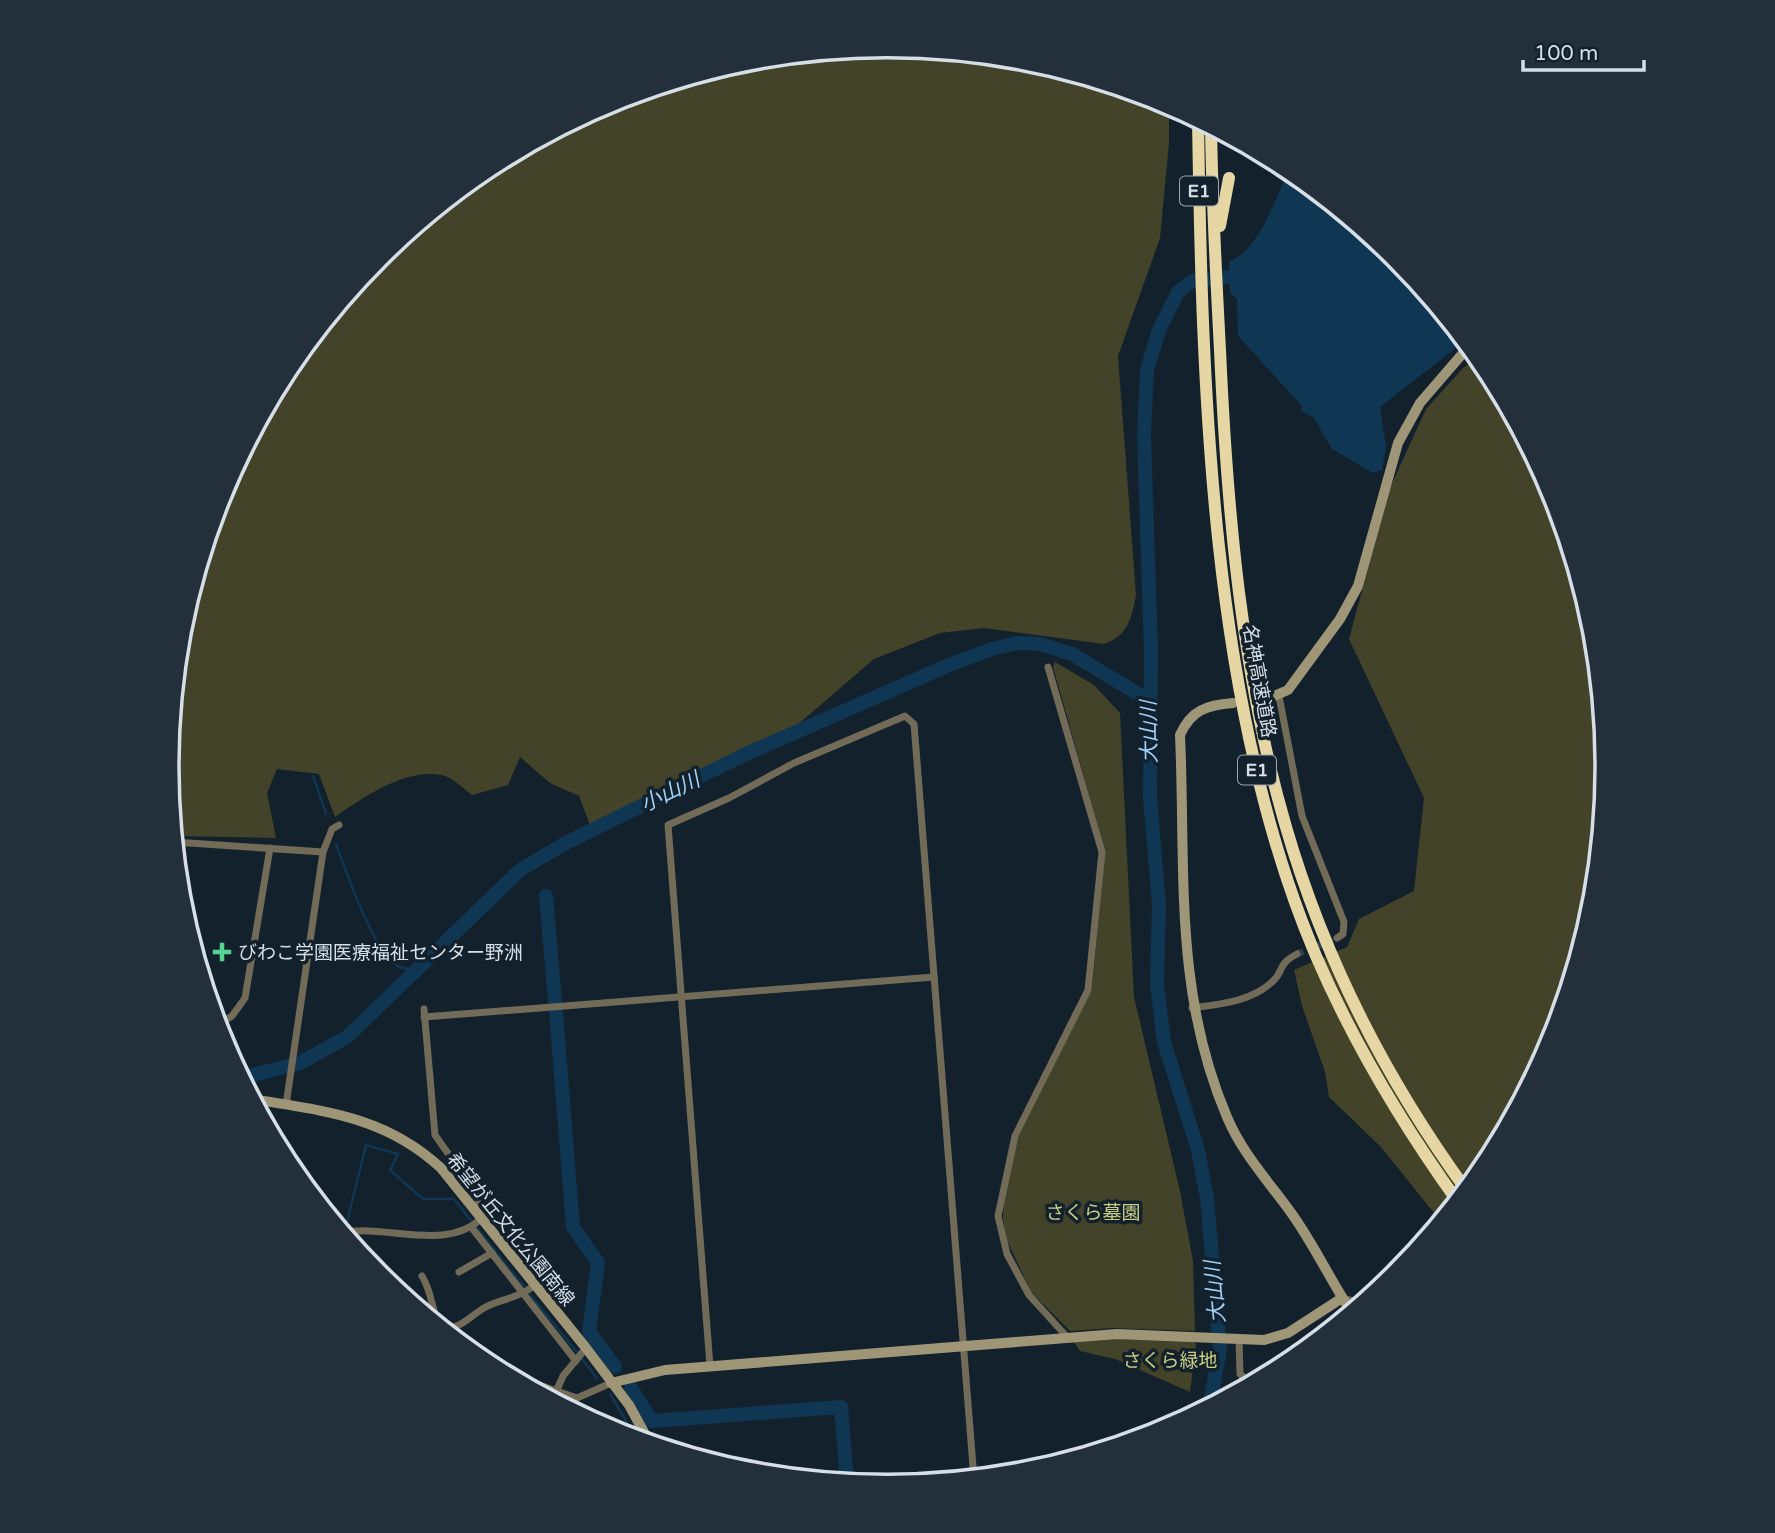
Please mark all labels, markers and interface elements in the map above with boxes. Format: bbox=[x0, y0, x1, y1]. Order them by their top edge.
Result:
scale bar bbox=[1523, 28, 1644, 72]
text: 100 m bbox=[1534, 41, 1598, 66]
road number: E1 bbox=[1180, 176, 1218, 206]
street label: 名神高速道路 bbox=[1238, 623, 1280, 739]
water label: 大山川 bbox=[1136, 698, 1163, 764]
road number: E1 bbox=[1238, 756, 1276, 784]
water label: 小山川 bbox=[636, 767, 706, 817]
marker: びわこ学園医療福祉センター野洲 bbox=[212, 942, 232, 962]
place label: びわこ学園医療福祉センター野洲 bbox=[238, 942, 523, 964]
street label: 希望が丘文化公園南線 bbox=[442, 1149, 579, 1310]
park label: さくら墓園 bbox=[1045, 1202, 1141, 1224]
water label: 大山川 bbox=[1200, 1257, 1231, 1324]
park label: さくら緑地 bbox=[1122, 1350, 1218, 1372]

